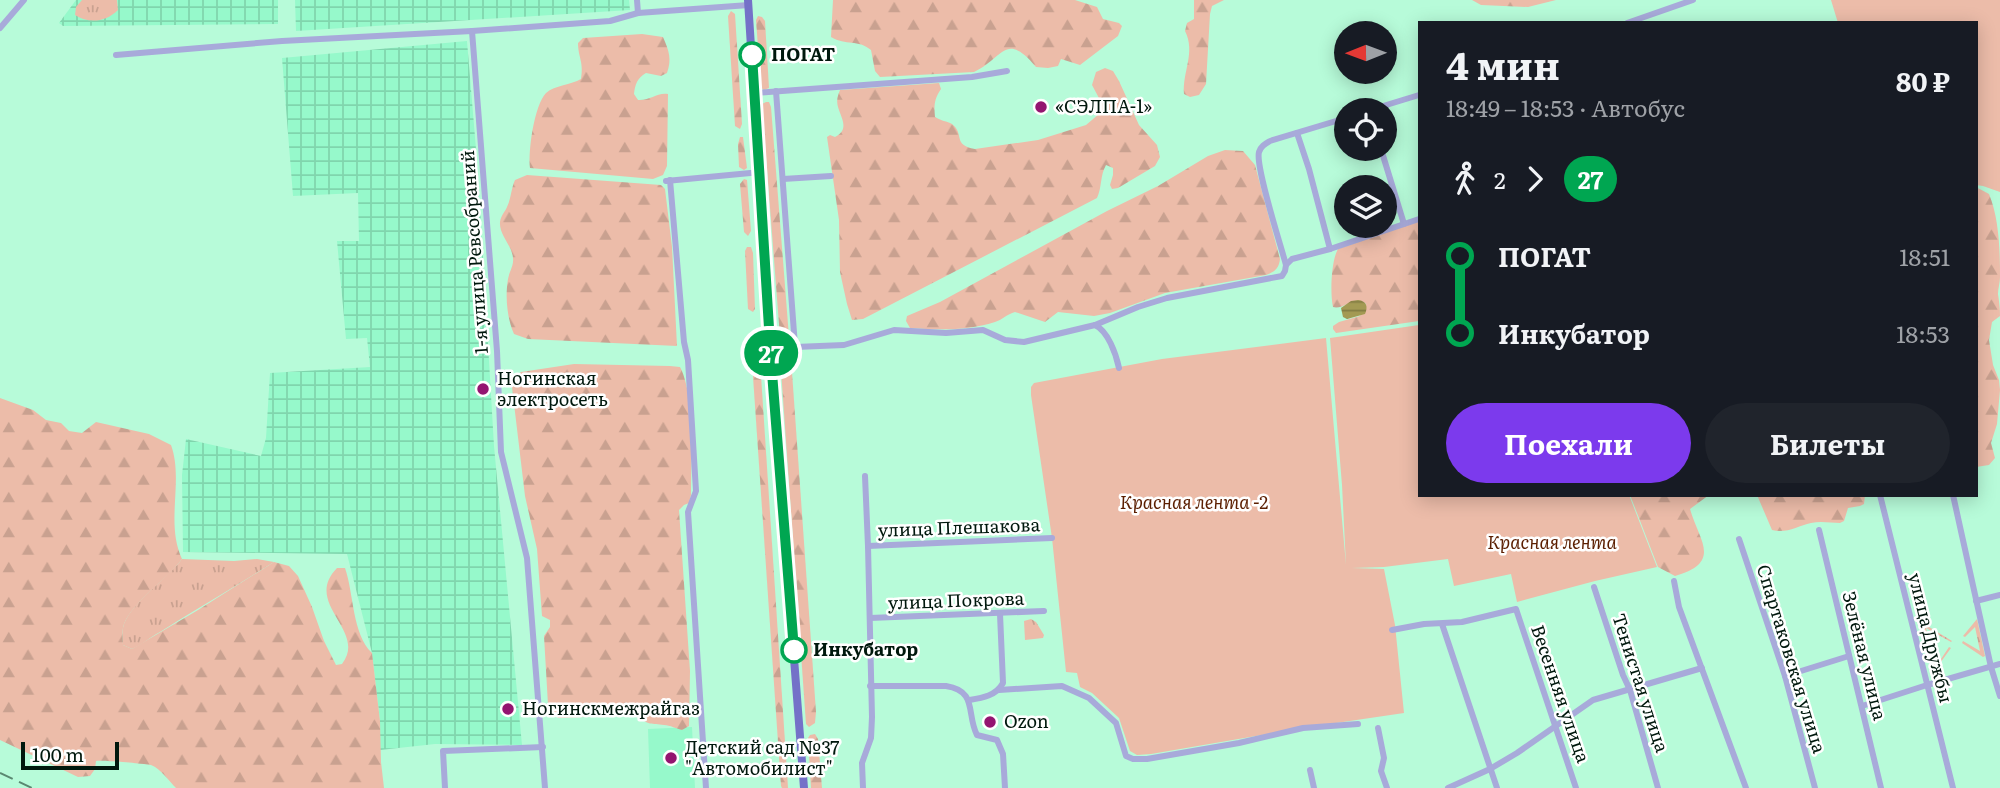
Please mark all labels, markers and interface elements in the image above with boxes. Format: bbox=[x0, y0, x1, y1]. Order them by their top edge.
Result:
north arrow bbox=[1334, 21, 1396, 84]
map controls bbox=[1334, 21, 1397, 238]
text: 4 мин bbox=[1446, 35, 1560, 92]
place label: ПОГАТ bbox=[771, 40, 836, 67]
marker: ПОГАТ bbox=[739, 42, 765, 68]
text: 80 ₽ bbox=[1896, 61, 1950, 100]
text: 18:49 – 18:53 · Автобус bbox=[1446, 90, 1685, 124]
place label: «СЭЛПА-1» bbox=[1055, 92, 1152, 119]
button: locate bbox=[1334, 98, 1397, 161]
marker: «СЭЛПА-1» bbox=[1033, 99, 1049, 115]
street label: 1-я улица Ревсобраний bbox=[453, 149, 494, 355]
icon: walk bbox=[1446, 160, 1484, 198]
icon: forward bbox=[1516, 160, 1554, 198]
text: 27 bbox=[1578, 161, 1603, 196]
text: 2 bbox=[1494, 162, 1506, 196]
button: layers bbox=[1334, 175, 1397, 238]
text: ПОГАТ bbox=[1498, 236, 1591, 275]
text: 18:51 bbox=[1899, 239, 1950, 273]
text: Инкубатор bbox=[1498, 313, 1650, 352]
text: 18:53 bbox=[1896, 316, 1950, 350]
line badge: 27 bbox=[740, 330, 802, 376]
text: 27 bbox=[758, 335, 784, 370]
place label: Ногинская электросеть bbox=[497, 364, 608, 412]
marker: Ногинская электросеть bbox=[475, 381, 491, 397]
button: Поехали bbox=[1446, 403, 1691, 483]
button: Билеты bbox=[1705, 403, 1950, 483]
park label: Красная лента -2 bbox=[1120, 488, 1268, 515]
street label: улица Плешакова bbox=[877, 510, 1041, 543]
park label: Красная лента bbox=[1487, 528, 1618, 555]
street label: Спартаковская улица bbox=[1751, 561, 1834, 756]
street label: улица Дружбы bbox=[1902, 570, 1961, 705]
street label: улица Покрова bbox=[887, 584, 1025, 615]
street label: Зелёная улица bbox=[1836, 588, 1895, 723]
street label: Тенистая улица bbox=[1606, 610, 1677, 756]
street label: Весенняя улица bbox=[1525, 621, 1598, 766]
place label: Инкубатор bbox=[813, 635, 918, 662]
marker: Инкубатор bbox=[781, 637, 807, 663]
place label: Ногинскмежрайгаз bbox=[522, 694, 700, 721]
marker: Ногинскмежрайгаз bbox=[500, 701, 516, 717]
place label: Ozon bbox=[1004, 707, 1049, 734]
marker: Ozon bbox=[982, 714, 998, 730]
place label: Детский сад №37 "Автомобилист" bbox=[685, 733, 840, 781]
scale bar bbox=[21, 739, 119, 771]
text: 100 m bbox=[32, 740, 84, 768]
marker: Детский сад №37 "Автомобилист" bbox=[663, 750, 679, 766]

